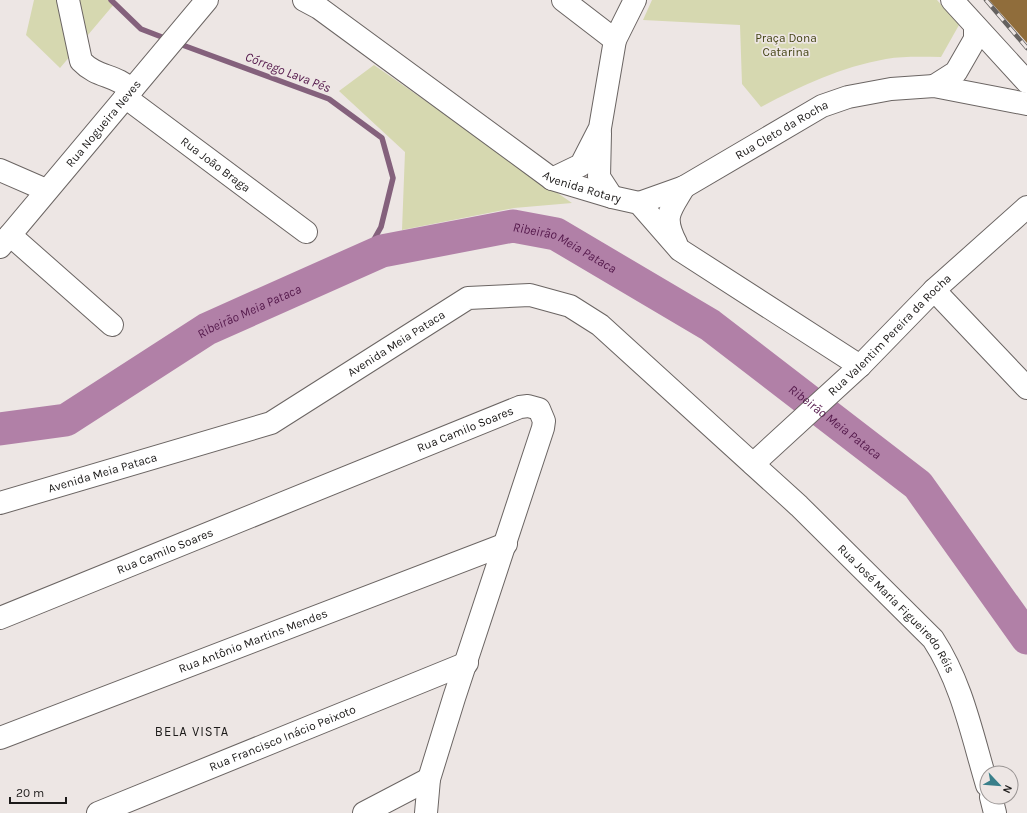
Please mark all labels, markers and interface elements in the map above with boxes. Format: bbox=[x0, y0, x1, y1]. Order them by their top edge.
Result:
park label: Praça Dona Catarina bbox=[755, 31, 817, 59]
water label: Córrego Lava Pés bbox=[243, 49, 333, 95]
street label: Rua Nogueira Neves bbox=[63, 77, 144, 170]
street label: Rua Cleto da Rocha bbox=[733, 97, 830, 162]
street label: Rua João Braga bbox=[178, 134, 253, 195]
street label: Avenida Rotary bbox=[540, 168, 623, 206]
water label: Ribeirão Meia Pataca bbox=[512, 219, 620, 276]
street label: Rua Valentim Pereira da Rocha bbox=[825, 271, 954, 399]
water label: Ribeirão Meia Pataca bbox=[194, 280, 304, 341]
street label: Avenida Meia Pataca bbox=[345, 307, 448, 380]
water label: Ribeirão Meia Pataca bbox=[786, 381, 885, 462]
street label: Rua Camilo Soares bbox=[415, 403, 515, 455]
street label: Avenida Meia Pataca bbox=[47, 450, 159, 495]
street label: Rua Camilo Soares bbox=[115, 525, 215, 577]
street label: Rua José Maria Figueiredo Réis bbox=[835, 542, 957, 675]
street label: Rua Antônio Martins Mendes bbox=[177, 606, 330, 676]
street label: Rua Francisco Inácio Peixoto bbox=[207, 702, 358, 774]
district label: BELA VISTA bbox=[155, 724, 229, 739]
north arrow bbox=[979, 765, 1019, 805]
scale bar bbox=[10, 779, 66, 805]
text: N bbox=[1000, 783, 1015, 796]
text: 20 m bbox=[16, 786, 44, 800]

